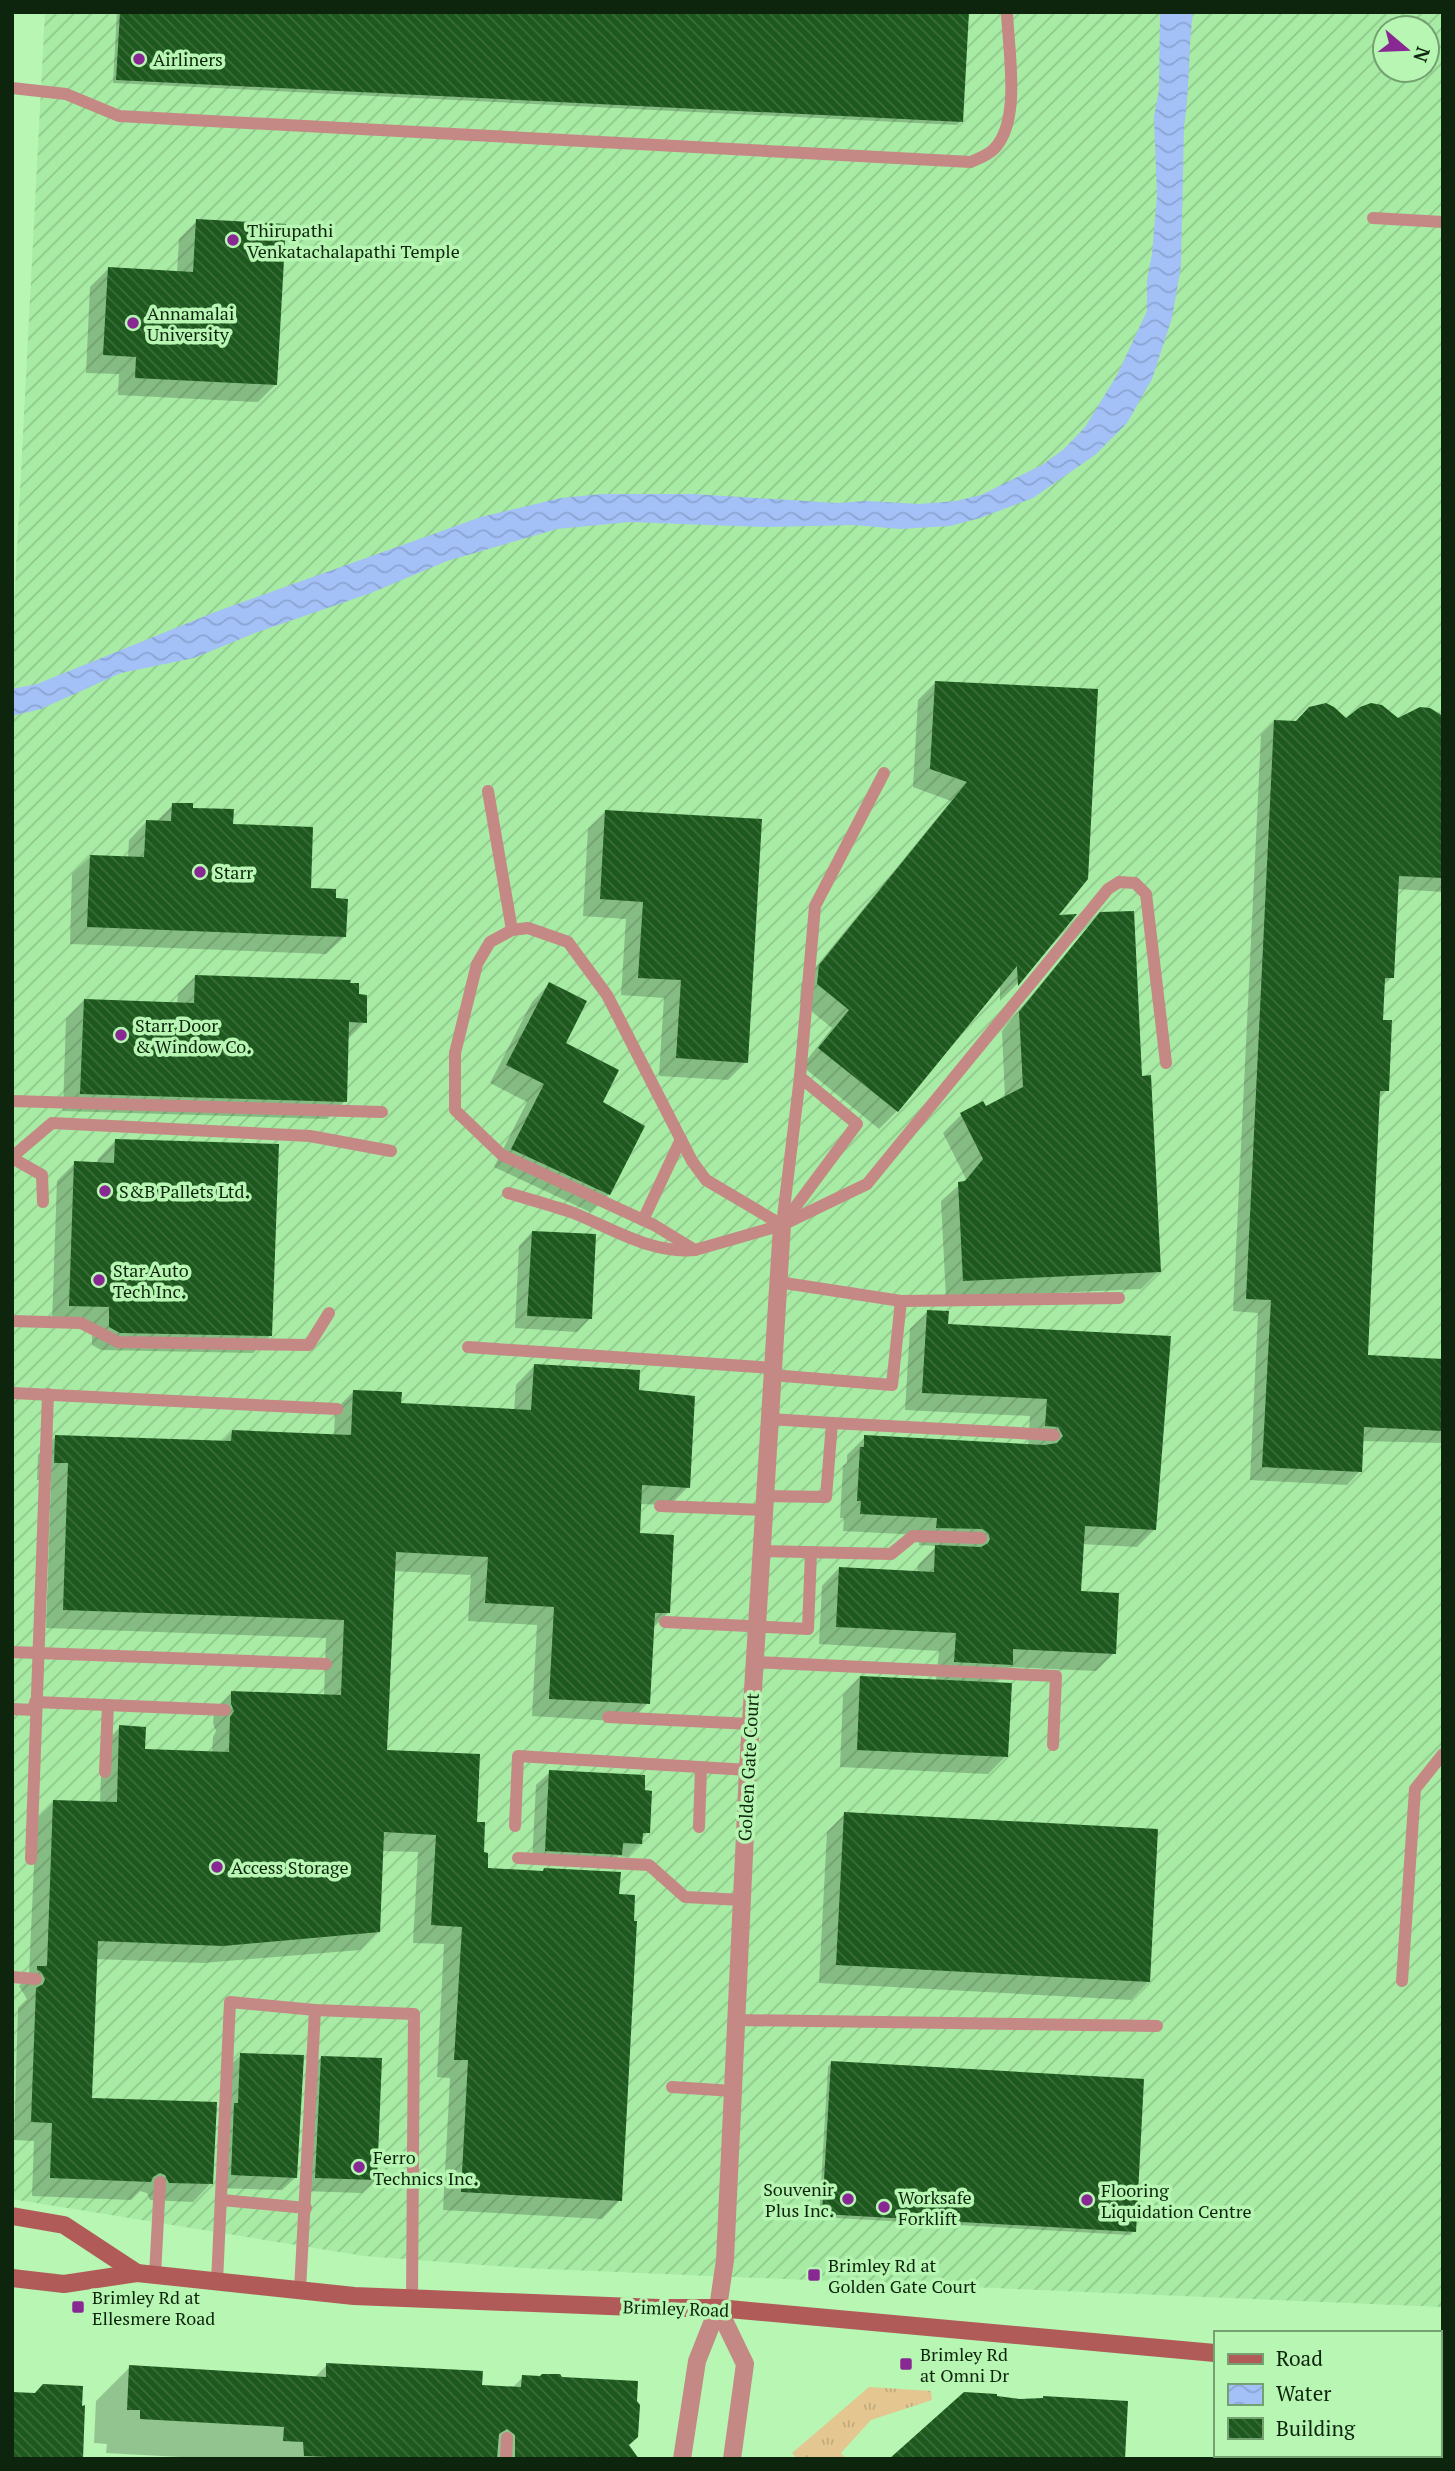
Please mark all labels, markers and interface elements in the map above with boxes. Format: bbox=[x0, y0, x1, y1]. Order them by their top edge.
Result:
north arrow bbox=[1371, 14, 1441, 84]
text: N bbox=[1408, 44, 1437, 66]
place label: Airliners bbox=[153, 47, 223, 71]
marker: Airliners bbox=[131, 51, 147, 67]
place label: Thirupathi Venkatachalapathi Temple bbox=[247, 218, 460, 263]
marker: Thirupathi Venkatachalapathi Temple bbox=[225, 232, 241, 248]
place label: Annamalai University bbox=[147, 301, 234, 346]
marker: Annamalai University bbox=[125, 315, 141, 331]
place label: Starr bbox=[214, 860, 253, 884]
marker: Starr bbox=[192, 864, 208, 880]
place label: Starr Door & Window Co. bbox=[135, 1013, 251, 1058]
marker: Starr Door & Window Co. bbox=[113, 1027, 129, 1043]
place label: S&B Pallets Ltd. bbox=[119, 1179, 249, 1203]
marker: S&B Pallets Ltd. bbox=[97, 1183, 113, 1199]
place label: Star Auto Tech Inc. bbox=[113, 1258, 189, 1303]
marker: Star Auto Tech Inc. bbox=[91, 1272, 107, 1288]
street label: Golden Gate Court bbox=[732, 1692, 764, 1842]
place label: Access Storage bbox=[231, 1855, 349, 1879]
marker: Access Storage bbox=[209, 1859, 225, 1875]
place label: Ferro Technics Inc. bbox=[373, 2145, 478, 2190]
marker: Ferro Technics Inc. bbox=[351, 2159, 367, 2175]
place label: Souvenir Plus Inc. bbox=[763, 2177, 834, 2222]
place label: Flooring Liquidation Centre bbox=[1101, 2178, 1252, 2223]
place label: Worksafe Forklift bbox=[898, 2185, 972, 2230]
marker: Souvenir Plus Inc. bbox=[840, 2191, 856, 2207]
marker: Flooring Liquidation Centre bbox=[1079, 2192, 1095, 2208]
marker: Worksafe Forklift bbox=[876, 2199, 892, 2215]
place label: Brimley Rd at Golden Gate Court bbox=[828, 2253, 977, 2298]
marker: Brimley Rd at Golden Gate Court bbox=[806, 2267, 822, 2283]
place label: Brimley Rd at Ellesmere Road bbox=[92, 2285, 215, 2330]
street label: Brimley Road bbox=[622, 2294, 730, 2322]
marker: Brimley Rd at Ellesmere Road bbox=[70, 2299, 86, 2315]
legend bbox=[1214, 2331, 1441, 2457]
place label: Brimley Rd at Omni Dr bbox=[920, 2342, 1009, 2387]
text: Road bbox=[1276, 2344, 1323, 2372]
marker: Brimley Rd at Omni Dr bbox=[898, 2356, 914, 2372]
text: Water bbox=[1276, 2379, 1331, 2407]
text: Building bbox=[1276, 2414, 1356, 2442]

